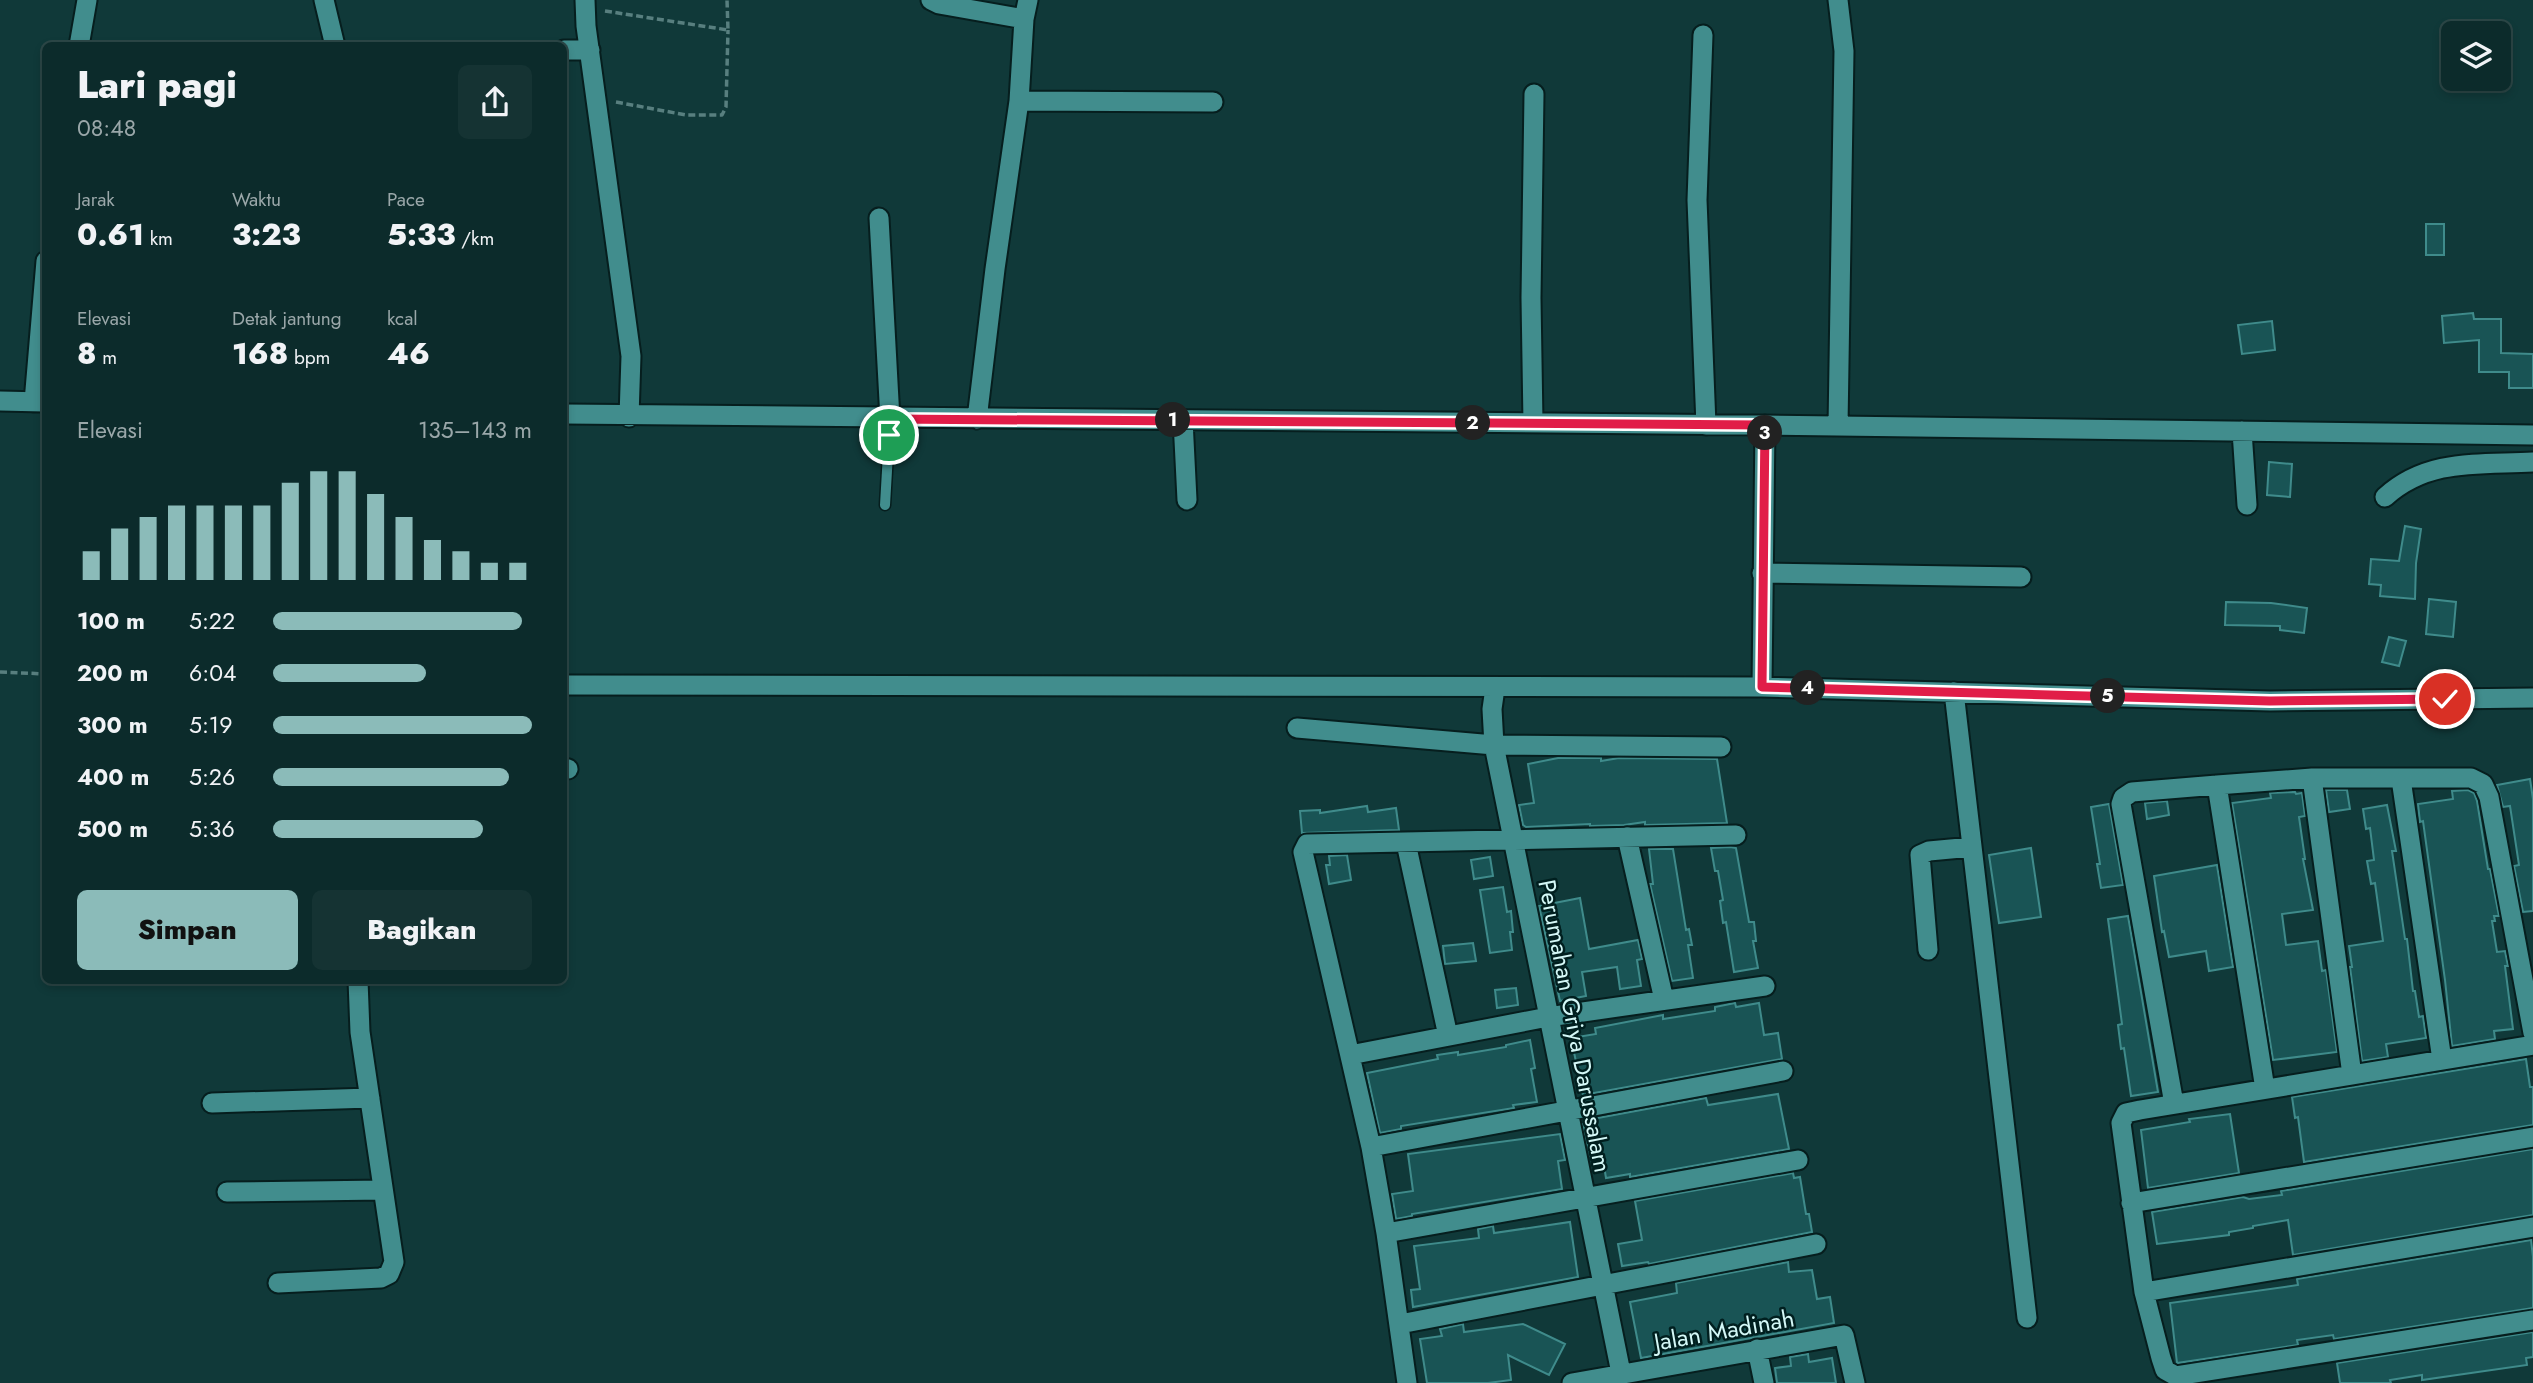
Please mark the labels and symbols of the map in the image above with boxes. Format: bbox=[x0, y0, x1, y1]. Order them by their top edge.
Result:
pin: 1 bbox=[1156, 402, 1190, 438]
pin bbox=[859, 405, 919, 465]
pin: 2 bbox=[1456, 406, 1490, 440]
pin: 3 bbox=[1748, 416, 1782, 450]
pin bbox=[2415, 669, 2475, 729]
pin: 4 bbox=[1790, 670, 1826, 706]
pin: 5 bbox=[2090, 678, 2126, 714]
street label: Perumahan Griya Darussalam bbox=[1529, 877, 1621, 1175]
street label: Jalan Madinah bbox=[1648, 1300, 1797, 1360]

